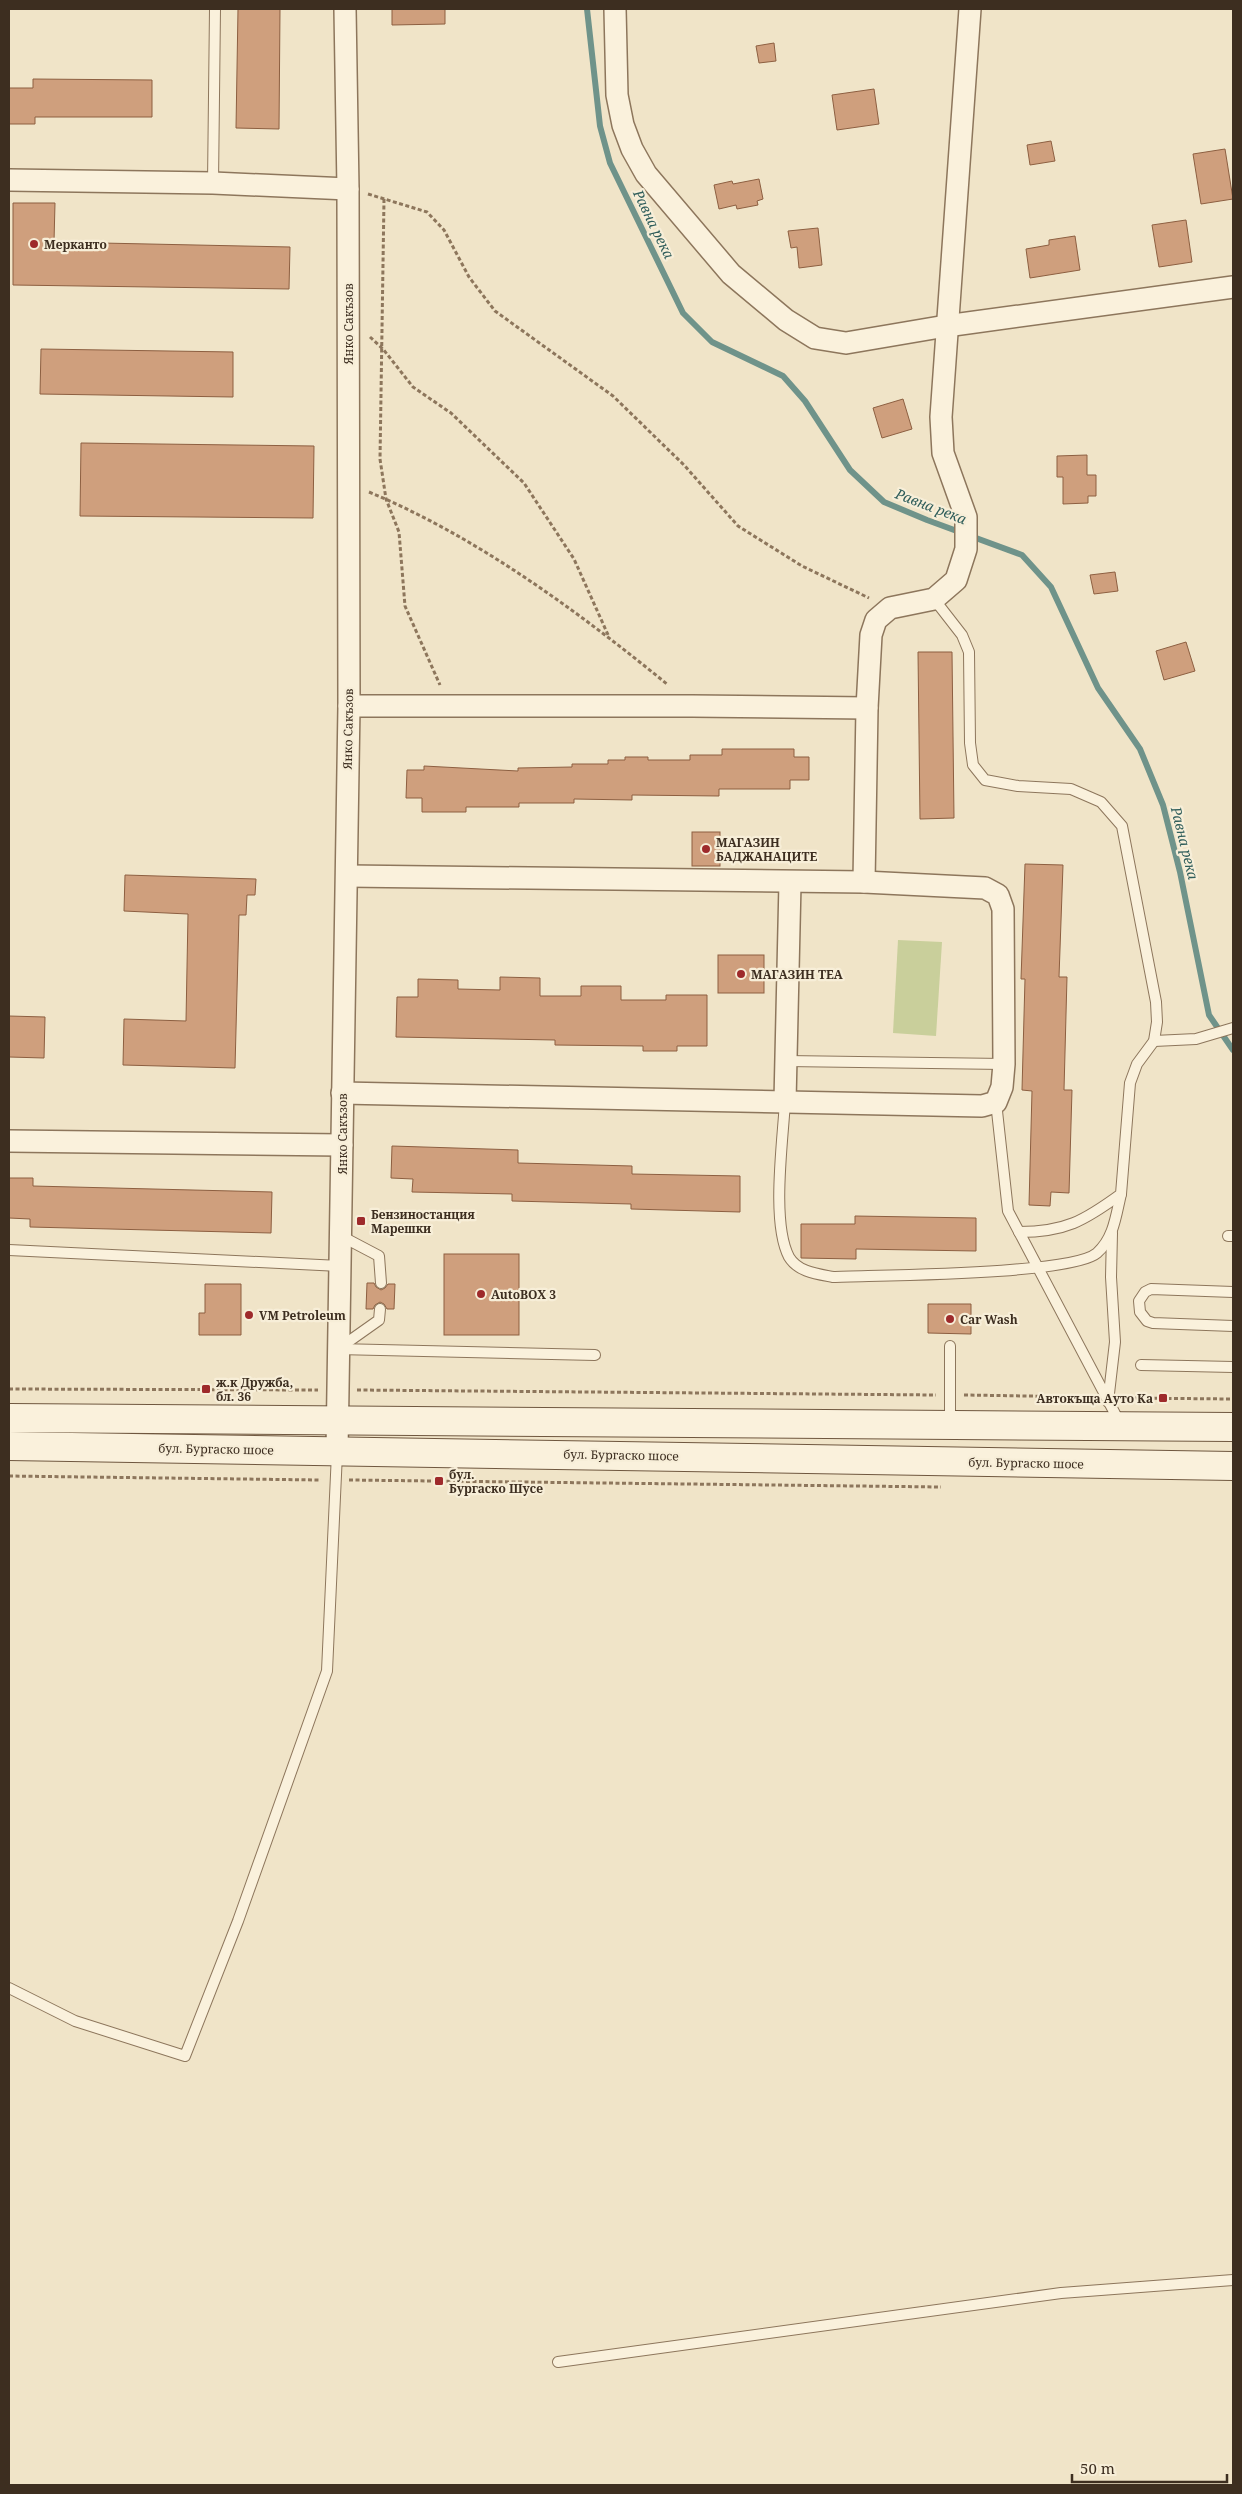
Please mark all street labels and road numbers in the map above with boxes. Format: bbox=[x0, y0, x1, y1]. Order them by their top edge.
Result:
street label: Янко Сакъзов bbox=[340, 283, 357, 366]
street label: Янко Сакъзов bbox=[339, 688, 357, 771]
street label: Янко Сакъзов bbox=[334, 1093, 351, 1176]
street label: бул. Бургаско шосе bbox=[158, 1439, 274, 1459]
street label: бул. Бургаско шосе bbox=[563, 1445, 679, 1465]
street label: бул. Бургаско шосе bbox=[968, 1453, 1084, 1473]

